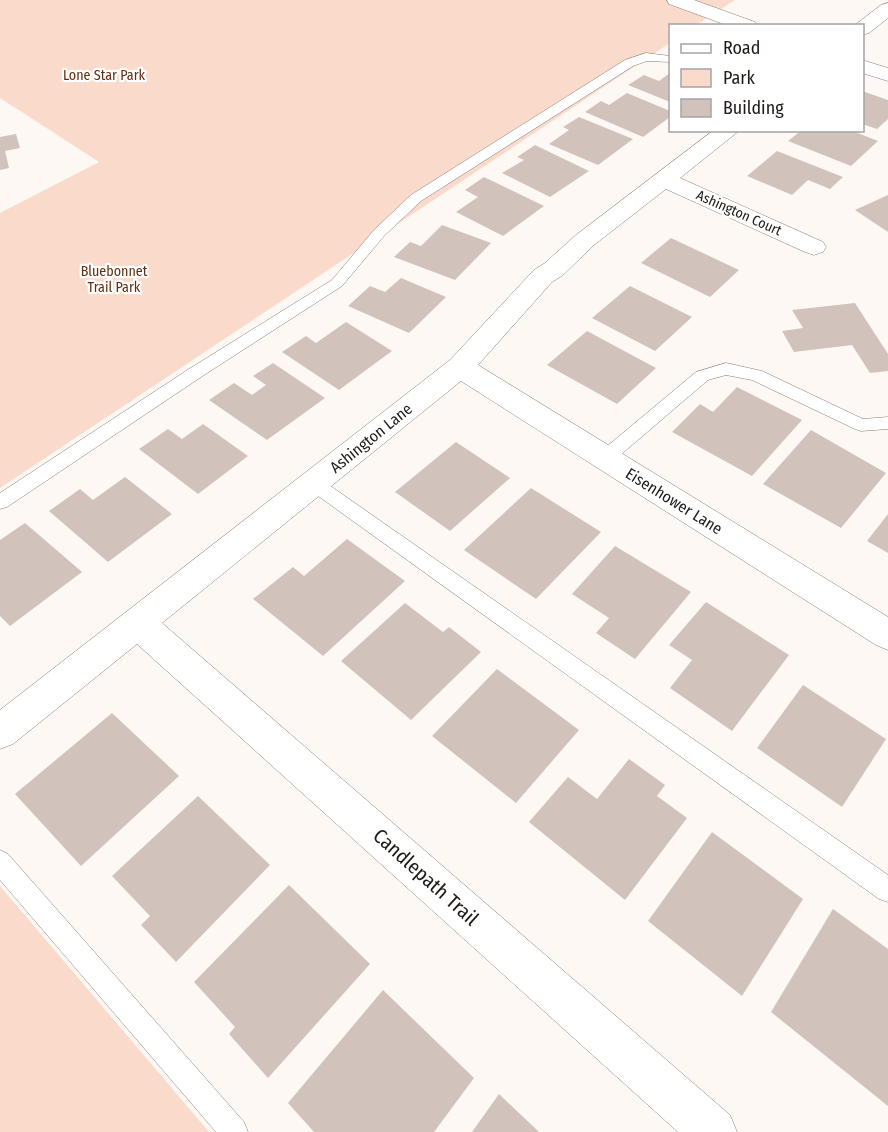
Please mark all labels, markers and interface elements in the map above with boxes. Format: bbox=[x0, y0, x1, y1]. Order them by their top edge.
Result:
legend bbox=[669, 24, 864, 132]
text: Road bbox=[723, 37, 760, 59]
park label: Lone Star Park bbox=[63, 67, 146, 84]
text: Park bbox=[723, 67, 756, 89]
text: Building bbox=[723, 97, 784, 119]
street label: Ashington Court bbox=[694, 187, 785, 240]
park label: Bluebonnet Trail Park bbox=[81, 263, 148, 296]
street label: Ashington Lane bbox=[326, 399, 416, 477]
street label: Eisenhower Lane bbox=[622, 464, 726, 538]
street label: Candlepath Trail bbox=[368, 823, 484, 931]

